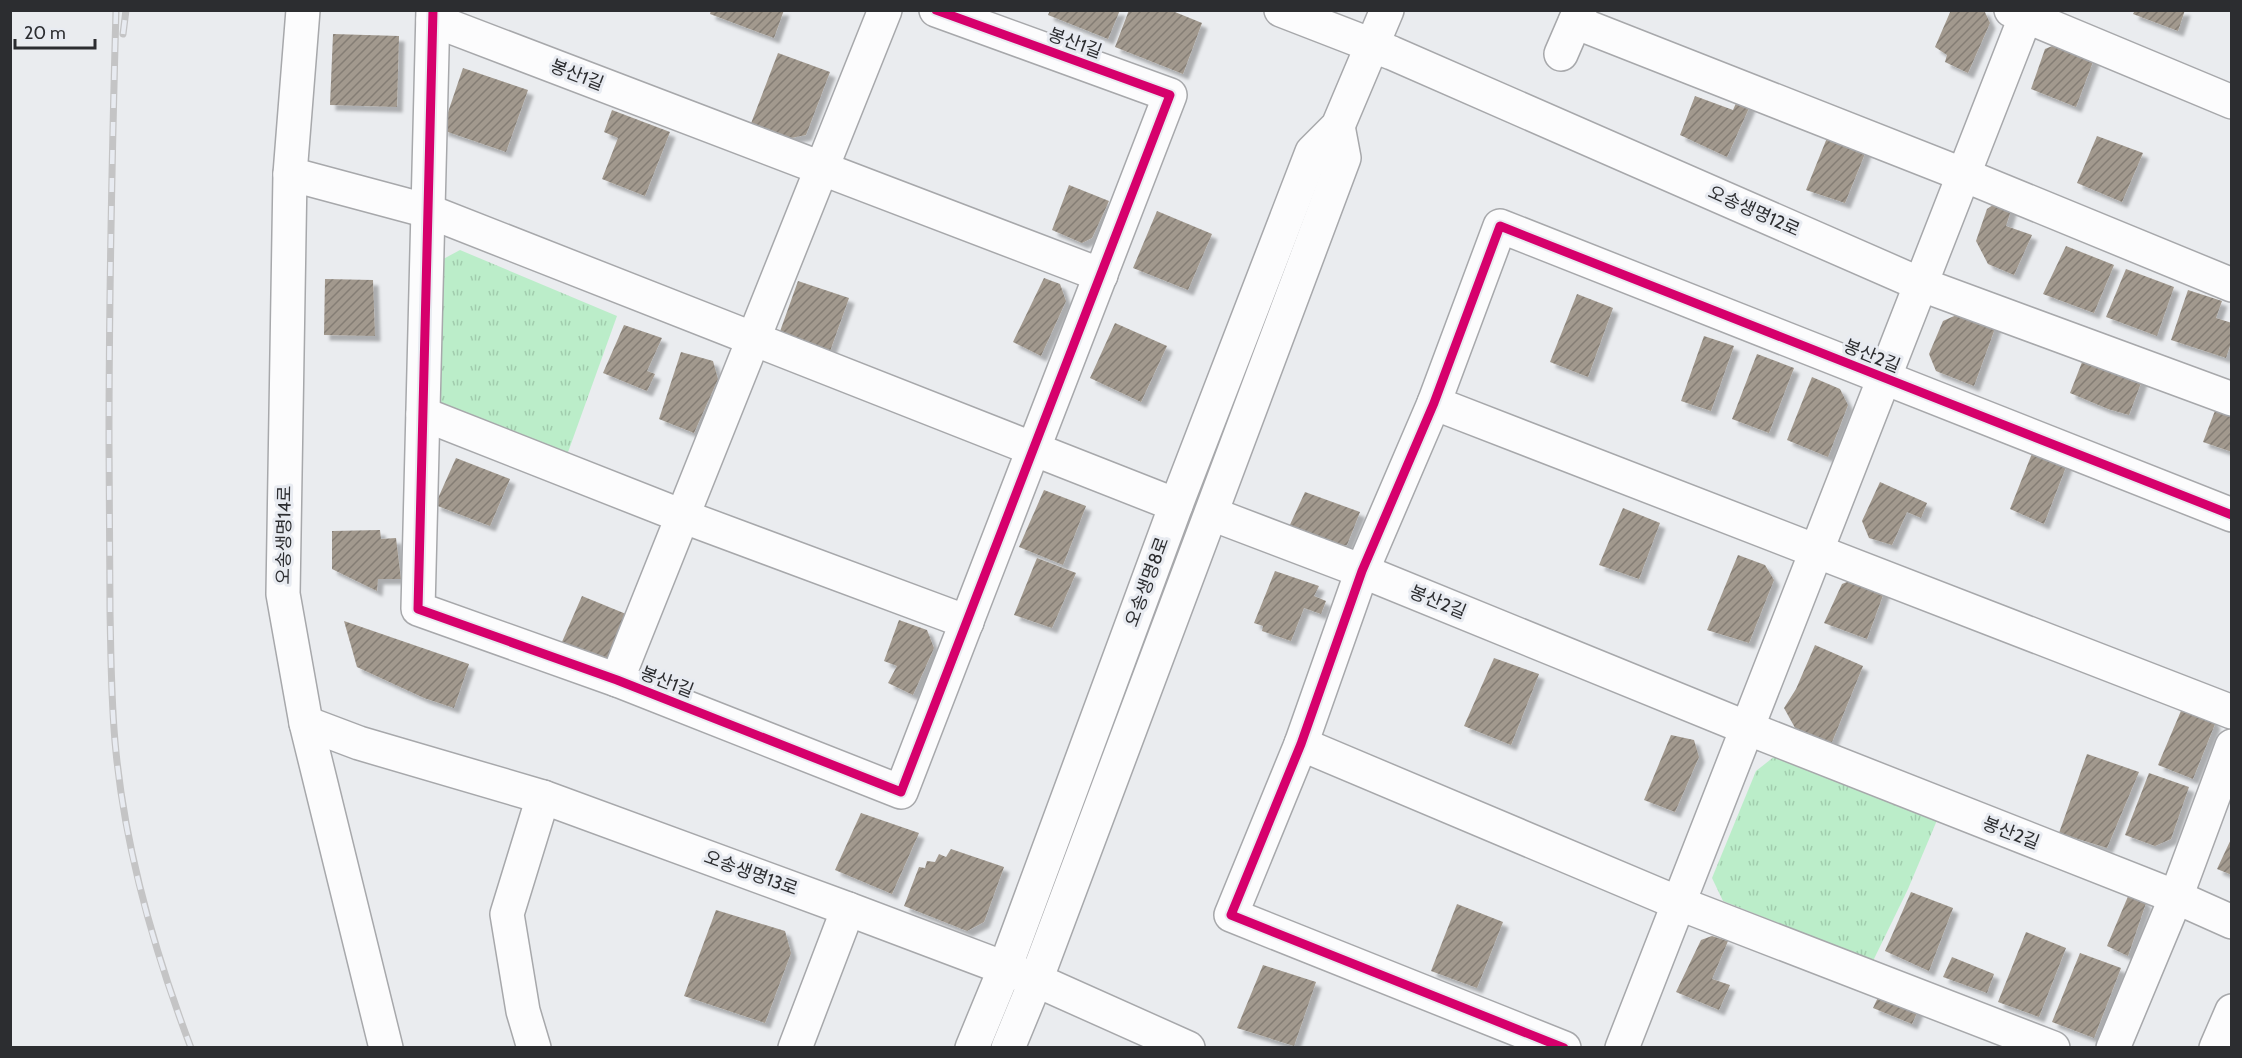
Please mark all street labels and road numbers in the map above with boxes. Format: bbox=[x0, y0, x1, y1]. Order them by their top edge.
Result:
street label: 봉산1길 bbox=[1045, 23, 1105, 63]
street label: 봉산1길 bbox=[547, 55, 607, 95]
street label: 오송생명12로 bbox=[1705, 181, 1803, 241]
street label: 봉산2길 bbox=[1840, 335, 1904, 377]
street label: 오송생명14로 bbox=[272, 485, 296, 585]
street label: 오송생명8로 bbox=[1121, 534, 1173, 630]
street label: 봉산2길 bbox=[1406, 581, 1470, 623]
street label: 봉산1길 bbox=[637, 662, 697, 702]
street label: 봉산2길 bbox=[1979, 812, 2043, 854]
street label: 오송생명13로 bbox=[701, 846, 801, 900]

